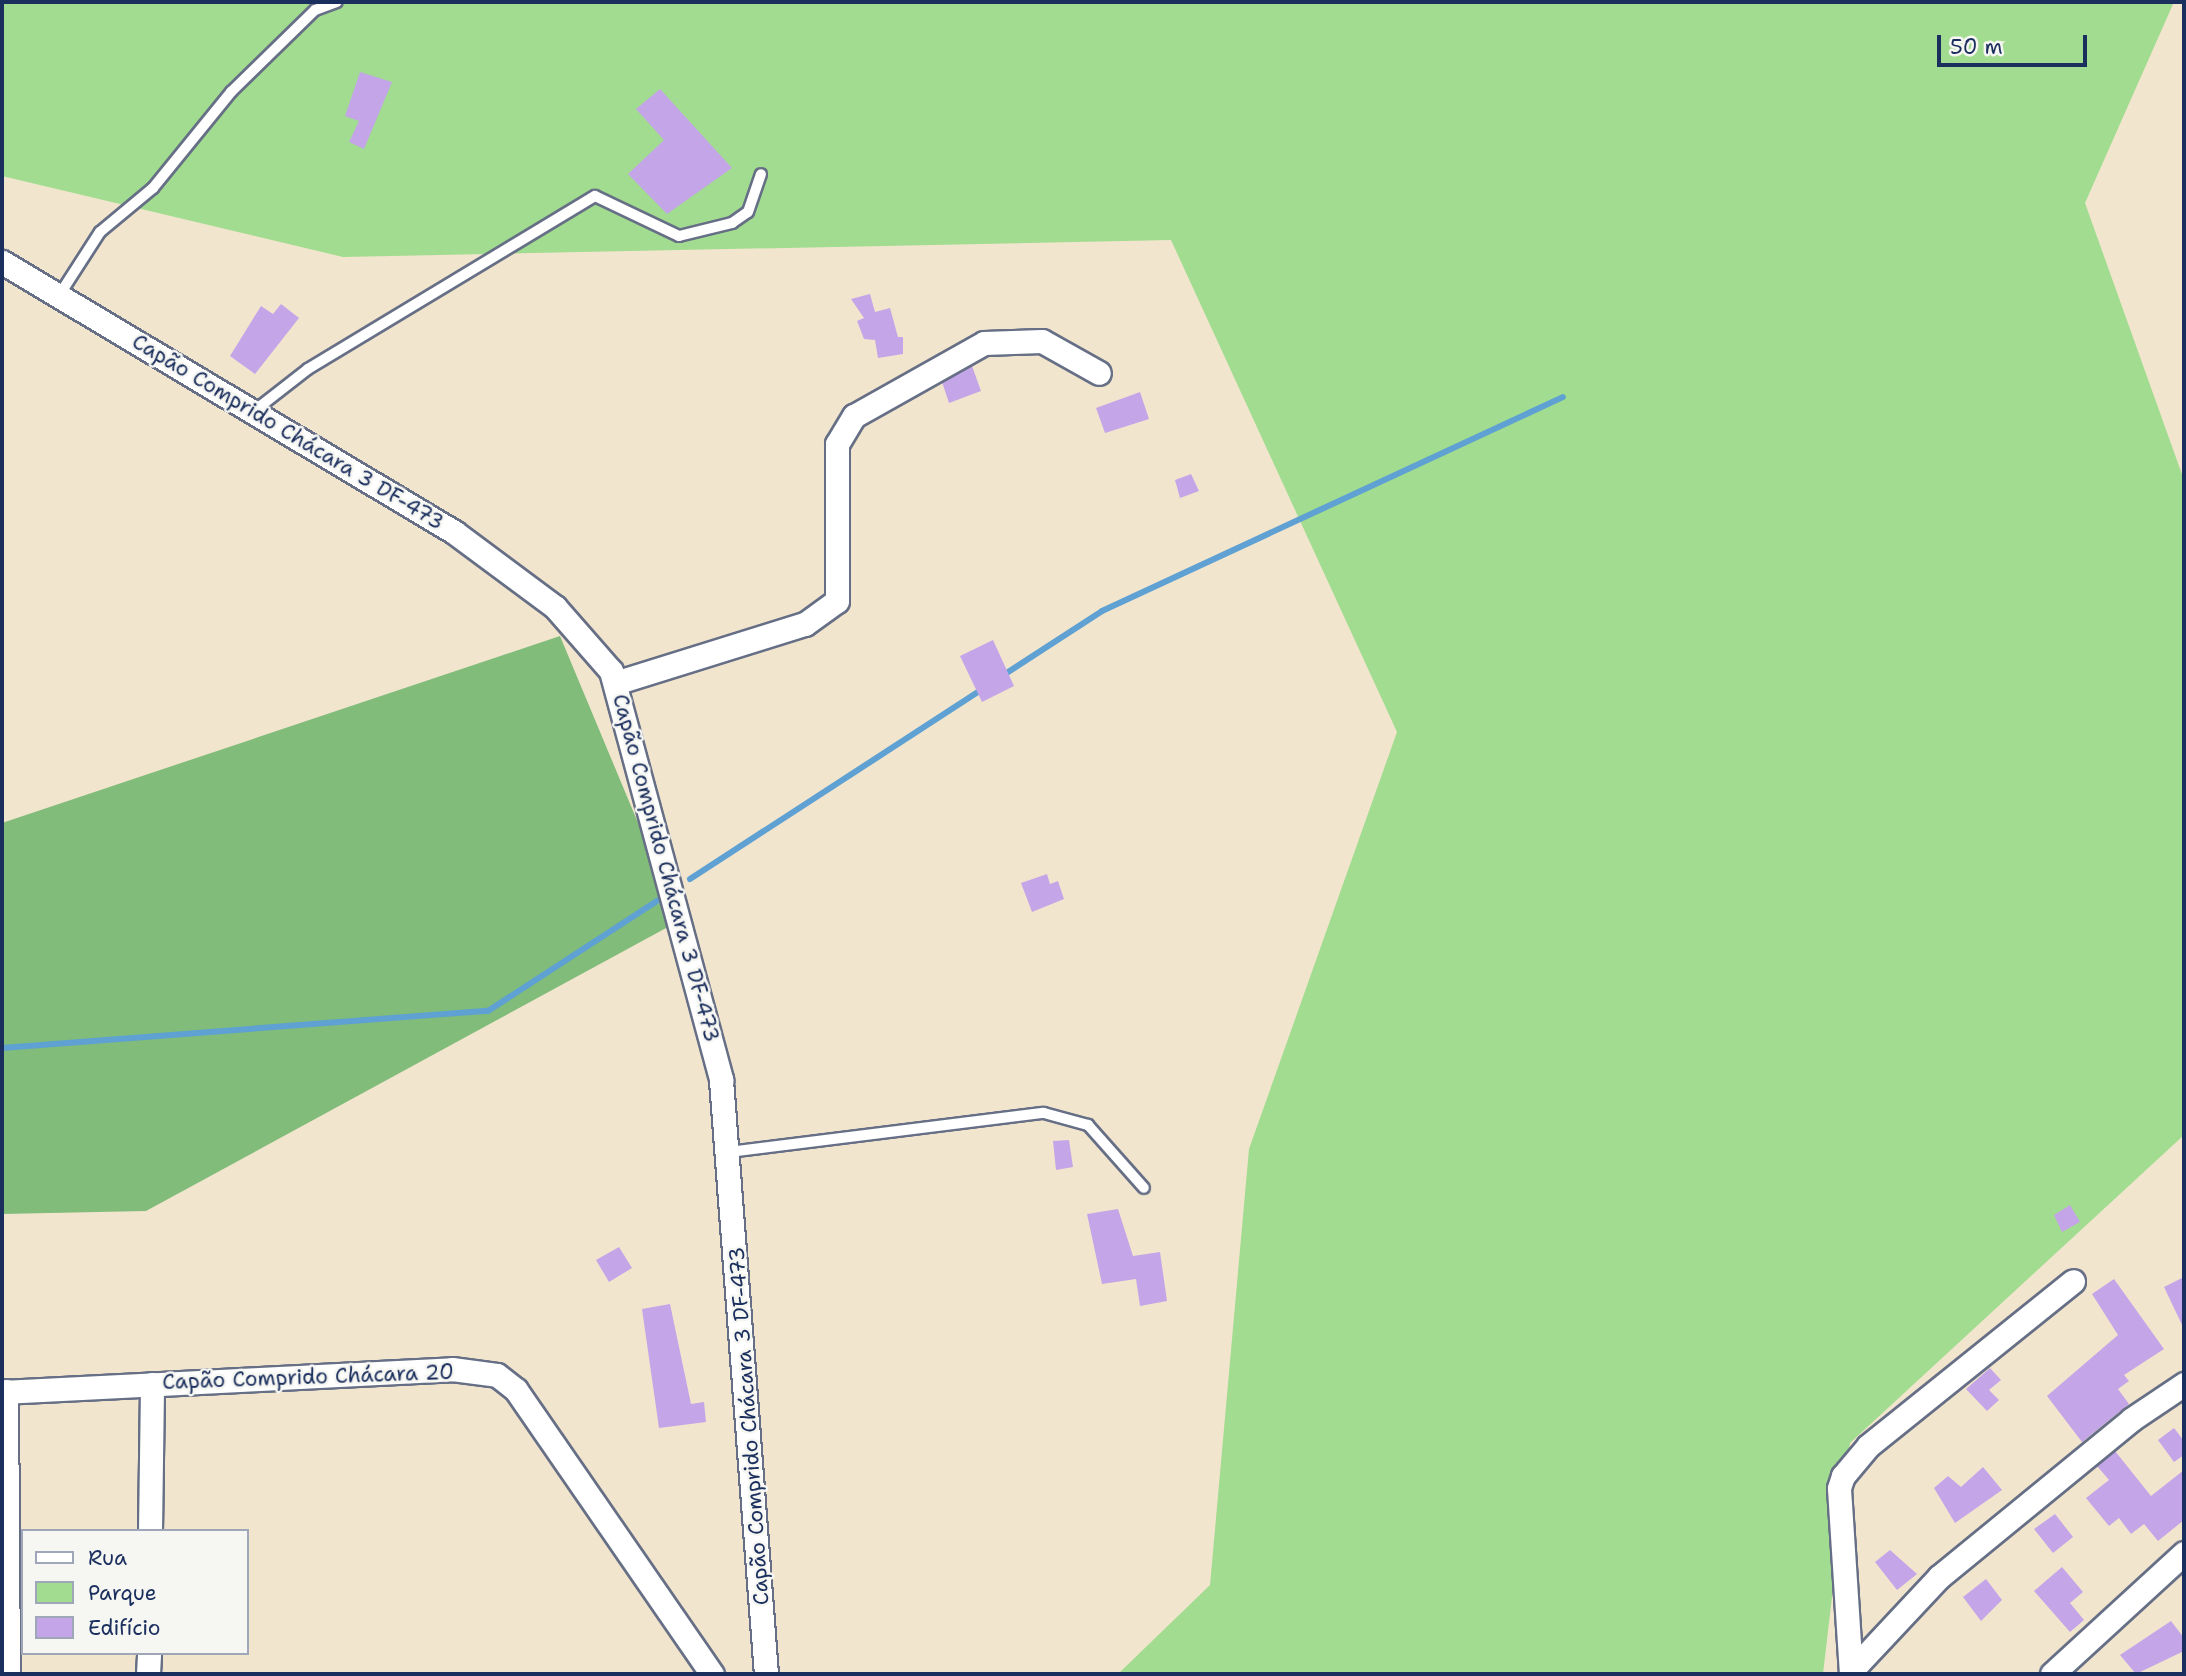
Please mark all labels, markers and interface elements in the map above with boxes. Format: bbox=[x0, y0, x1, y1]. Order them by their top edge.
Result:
scale bar bbox=[1941, 21, 2092, 65]
text: 50 m bbox=[1950, 33, 2003, 61]
street label: Capão Comprido Chácara 3 DF-473 bbox=[128, 329, 448, 535]
street label: Capão Comprido Chácara 3 DF-473 bbox=[607, 691, 725, 1045]
street label: Capão Comprido Chácara 3 DF-473 bbox=[724, 1246, 774, 1606]
street label: Capão Comprido Chácara 20 bbox=[162, 1359, 454, 1395]
legend bbox=[21, 1529, 248, 1655]
text: Rua bbox=[88, 1544, 127, 1572]
text: Parque bbox=[88, 1579, 157, 1607]
text: Edifício bbox=[88, 1614, 160, 1642]

